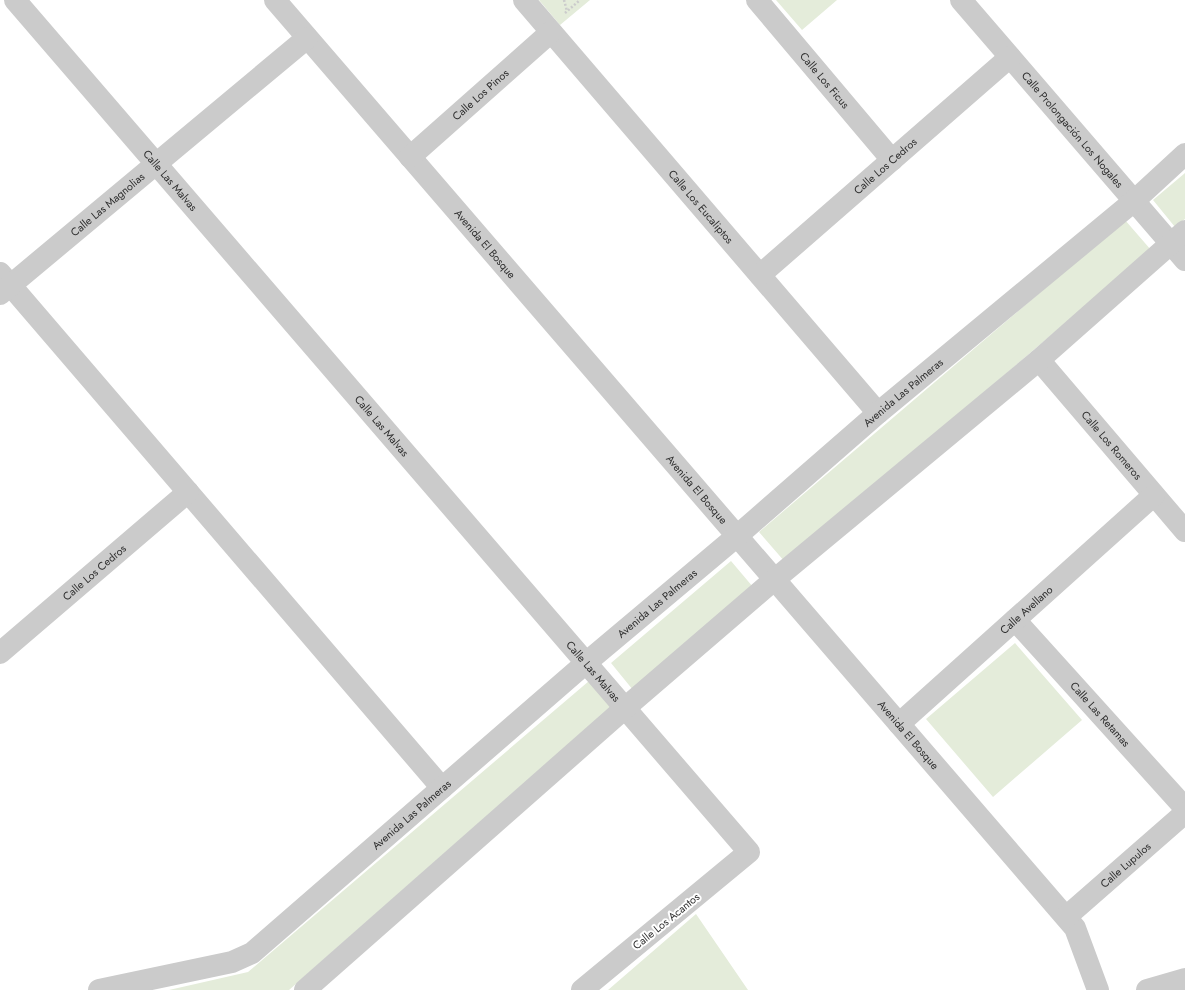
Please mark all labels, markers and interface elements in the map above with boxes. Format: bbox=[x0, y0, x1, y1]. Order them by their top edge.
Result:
street label: Calle Los Ficus bbox=[796, 49, 854, 112]
street label: Calle Los Pinos bbox=[449, 65, 513, 124]
street label: Calle Prolongación Los Nogales bbox=[1018, 68, 1128, 192]
street label: Calle Los Cedros bbox=[850, 133, 921, 198]
street label: Calle Las Malvas bbox=[139, 146, 202, 215]
street label: Calle Los Eucaliptos bbox=[665, 166, 738, 247]
street label: Calle Las Magnolias bbox=[67, 168, 149, 240]
street label: Avenida El Bosque bbox=[451, 206, 520, 282]
street label: Avenida Las Palmeras bbox=[860, 354, 947, 431]
street label: Calle Las Malvas bbox=[351, 392, 413, 460]
street label: Calle Los Romeros bbox=[1078, 407, 1146, 484]
street label: Avenida El Bosque bbox=[662, 451, 731, 528]
street label: Calle Los Cedros bbox=[59, 540, 130, 604]
street label: Avenida Las Palmeras bbox=[614, 565, 701, 641]
street label: Calle Avellano bbox=[996, 582, 1056, 638]
street label: Calle Las Malvas bbox=[562, 637, 625, 706]
street label: Calle Las Retamas bbox=[1066, 678, 1134, 751]
street label: Avenida El Bosque bbox=[874, 697, 943, 773]
street label: Avenida Las Palmeras bbox=[368, 775, 455, 853]
street label: Calle Lupulos bbox=[1097, 838, 1155, 892]
street label: Calle Los Acantos bbox=[629, 889, 703, 953]

